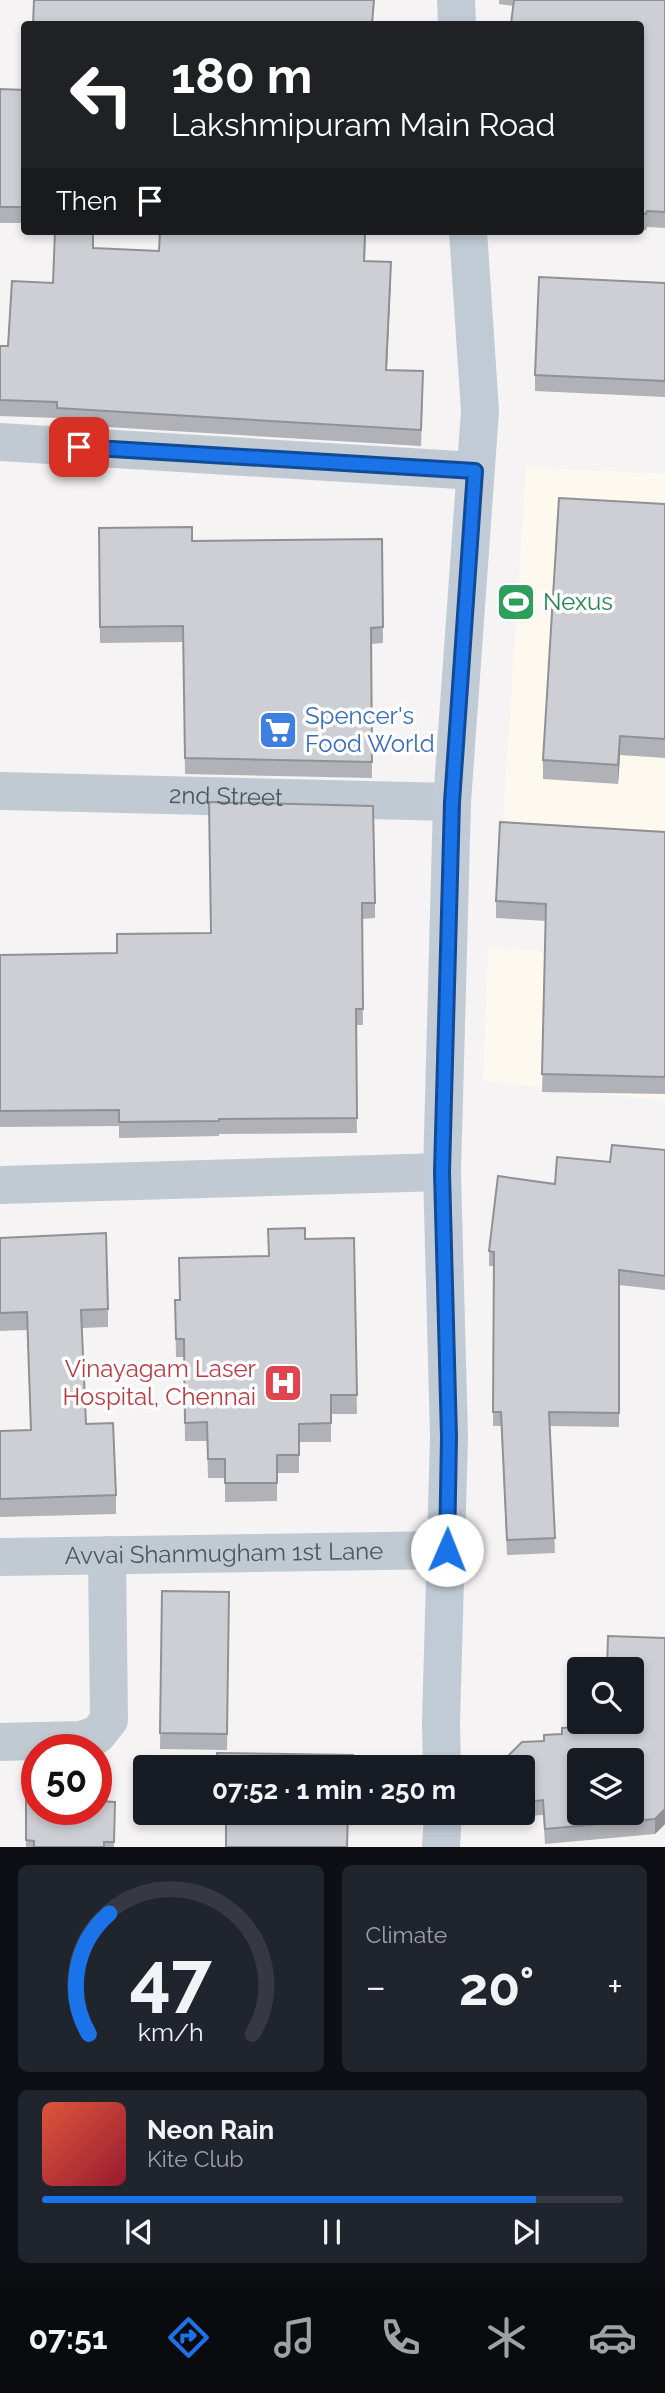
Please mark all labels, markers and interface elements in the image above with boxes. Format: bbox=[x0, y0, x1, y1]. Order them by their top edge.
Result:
text: 180 m bbox=[171, 47, 312, 104]
icon: left bbox=[56, 49, 147, 140]
text: Lakshmipuram Main Road bbox=[171, 106, 555, 143]
icon: arrive bbox=[131, 182, 169, 220]
text: Then bbox=[56, 186, 117, 216]
pin bbox=[49, 417, 109, 477]
icon: arrive bbox=[60, 428, 98, 466]
sports icon: Nexus bbox=[495, 581, 537, 623]
place label: Nexus bbox=[543, 587, 613, 616]
place label: Spencer's Food World bbox=[305, 701, 435, 758]
supermarket icon: Spencer's Food World bbox=[257, 709, 299, 751]
street label: 2nd Street bbox=[169, 780, 283, 812]
place label: Vinayagam Laser Hospital, Chennai bbox=[63, 1354, 257, 1411]
hospital icon: Vinayagam Laser Hospital, Chennai bbox=[262, 1362, 304, 1404]
position arrow bbox=[410, 1513, 484, 1587]
street label: Avvai Shanmugham 1st Lane bbox=[64, 1536, 383, 1570]
map controls bbox=[567, 1657, 644, 1825]
button: search bbox=[567, 1657, 644, 1734]
speed limit sign: 50 bbox=[21, 1734, 112, 1825]
button: layers bbox=[567, 1748, 644, 1825]
text: 07:52 · 1 min · 250 m bbox=[212, 1775, 456, 1805]
text: Climate bbox=[366, 1921, 447, 1948]
text: 47 bbox=[130, 1937, 212, 2022]
text: 20° bbox=[459, 1956, 534, 2017]
text: − bbox=[366, 1964, 386, 2009]
text: + bbox=[607, 1964, 623, 2009]
text: km/h bbox=[138, 2017, 204, 2047]
text: Neon Rain bbox=[147, 2115, 274, 2145]
text: Kite Club bbox=[147, 2145, 244, 2172]
icon: previous bbox=[120, 2213, 158, 2251]
icon: pause bbox=[313, 2213, 351, 2251]
icon: next bbox=[507, 2213, 545, 2251]
icon: directions bbox=[164, 2313, 213, 2362]
icon: music bbox=[270, 2313, 319, 2362]
icon: phone bbox=[376, 2313, 425, 2362]
icon: climate bbox=[482, 2313, 531, 2362]
icon: car bbox=[588, 2313, 637, 2362]
text: 07:51 bbox=[28, 2319, 107, 2356]

